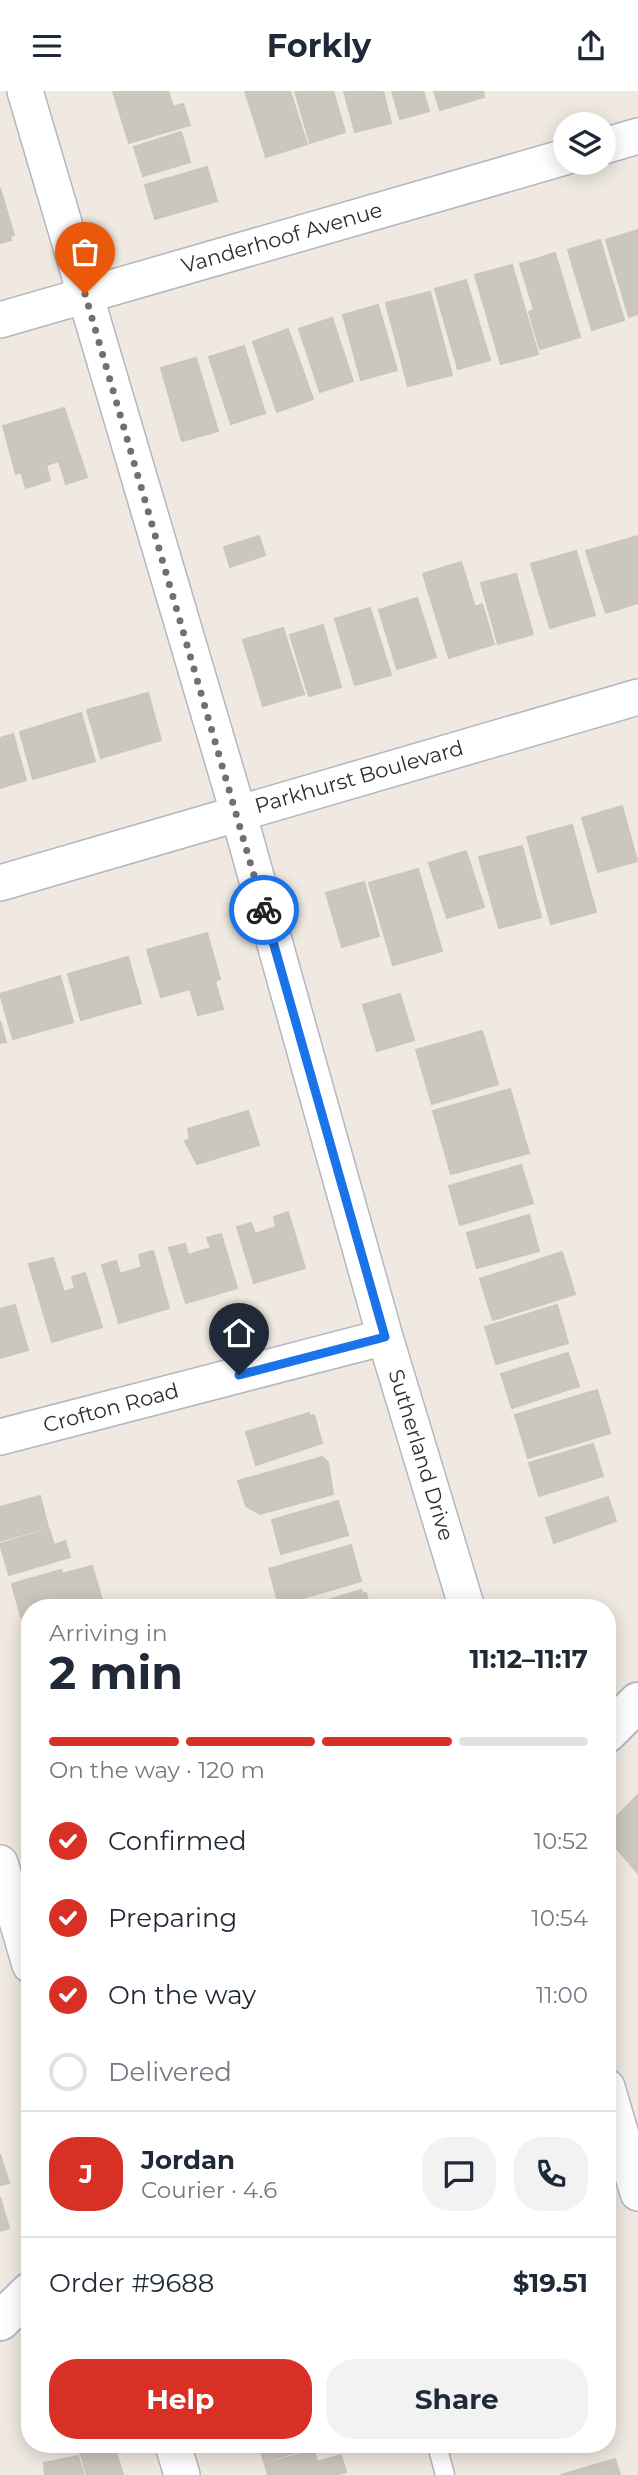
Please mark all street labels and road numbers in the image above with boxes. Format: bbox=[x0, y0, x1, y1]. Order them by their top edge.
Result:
street label: Vanderhoof Avenue bbox=[179, 197, 385, 278]
street label: Parkhurst Boulevard bbox=[252, 735, 466, 818]
street label: Sutherland Drive bbox=[384, 1366, 459, 1543]
street label: Crofton Road bbox=[40, 1377, 181, 1438]

